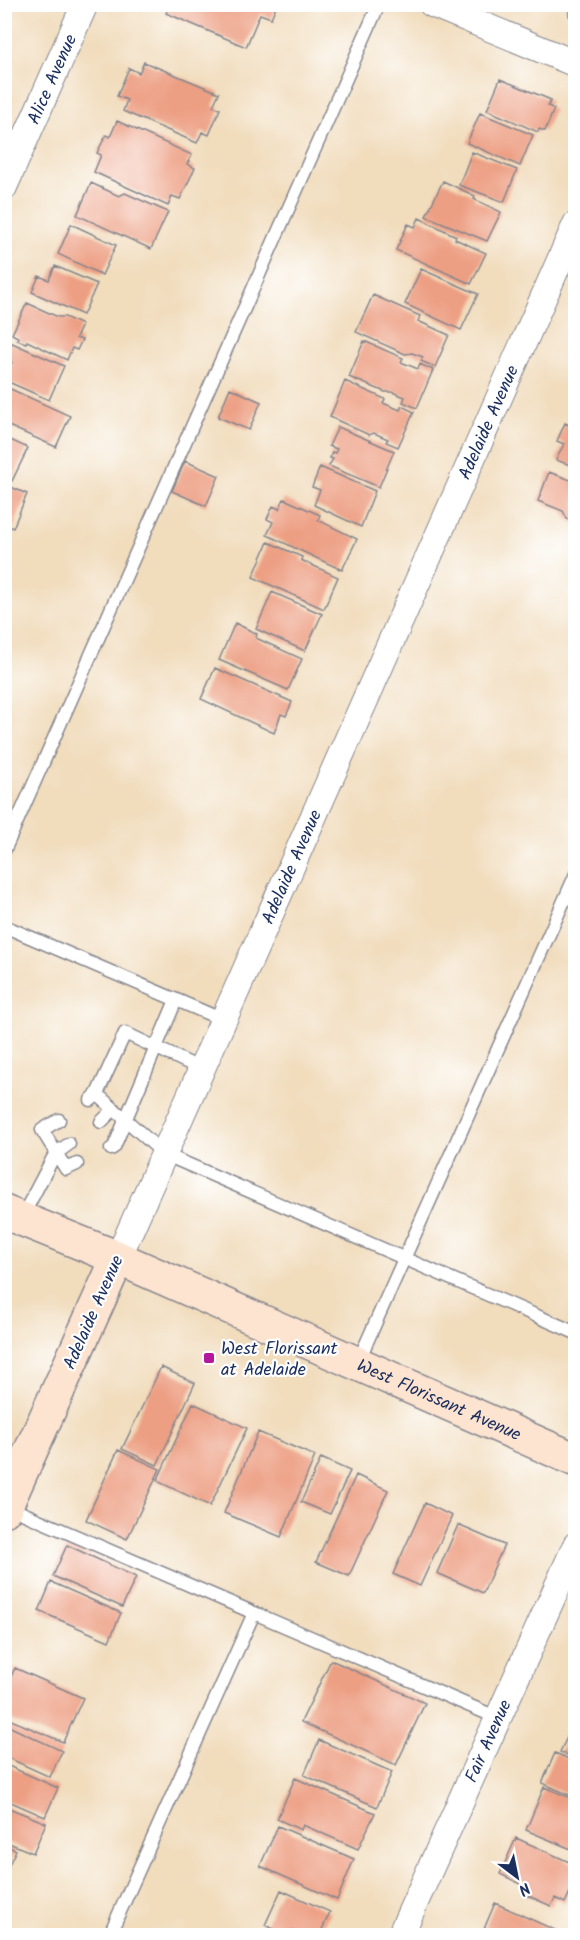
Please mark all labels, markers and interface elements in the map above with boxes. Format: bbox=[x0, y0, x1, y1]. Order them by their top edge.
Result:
street label: Alice Avenue bbox=[20, 30, 86, 130]
street label: Adelaide Avenue bbox=[451, 361, 528, 485]
street label: Adelaide Avenue bbox=[255, 805, 331, 929]
street label: Adelaide Avenue bbox=[56, 1251, 133, 1374]
place label: West Florissant at Adelaide bbox=[221, 1335, 339, 1385]
marker: West Florissant at Adelaide bbox=[202, 1351, 216, 1365]
street label: West Florissant Avenue bbox=[352, 1352, 525, 1450]
street label: Fair Avenue bbox=[458, 1695, 521, 1788]
north arrow bbox=[487, 1847, 547, 1907]
text: N bbox=[513, 1875, 535, 1902]

